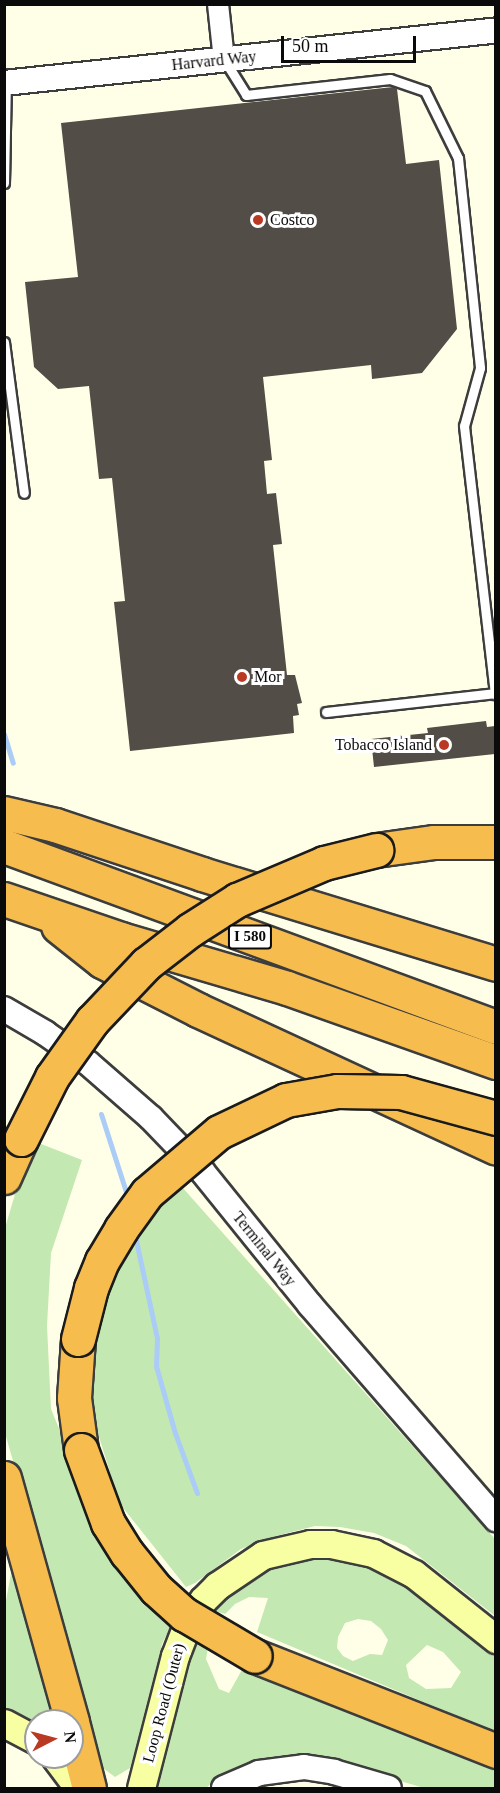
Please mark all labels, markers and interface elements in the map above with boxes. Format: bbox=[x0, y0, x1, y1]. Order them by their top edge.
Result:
scale bar bbox=[284, 24, 419, 62]
text: 50 m bbox=[292, 36, 329, 56]
street label: Harvard Way bbox=[171, 47, 257, 75]
place label: Costco bbox=[270, 210, 314, 230]
marker: Costco bbox=[251, 213, 265, 227]
place label: Mor bbox=[254, 667, 282, 687]
marker: Mor bbox=[235, 670, 249, 684]
place label: Tobacco Island bbox=[335, 735, 432, 755]
marker: Tobacco Island bbox=[437, 738, 451, 752]
road number: I 580 bbox=[228, 925, 272, 949]
street label: Terminal Way bbox=[228, 1208, 300, 1290]
street label: Loop Road (Outer) bbox=[139, 1641, 189, 1765]
north arrow bbox=[24, 1709, 84, 1769]
text: N bbox=[61, 1731, 79, 1744]

